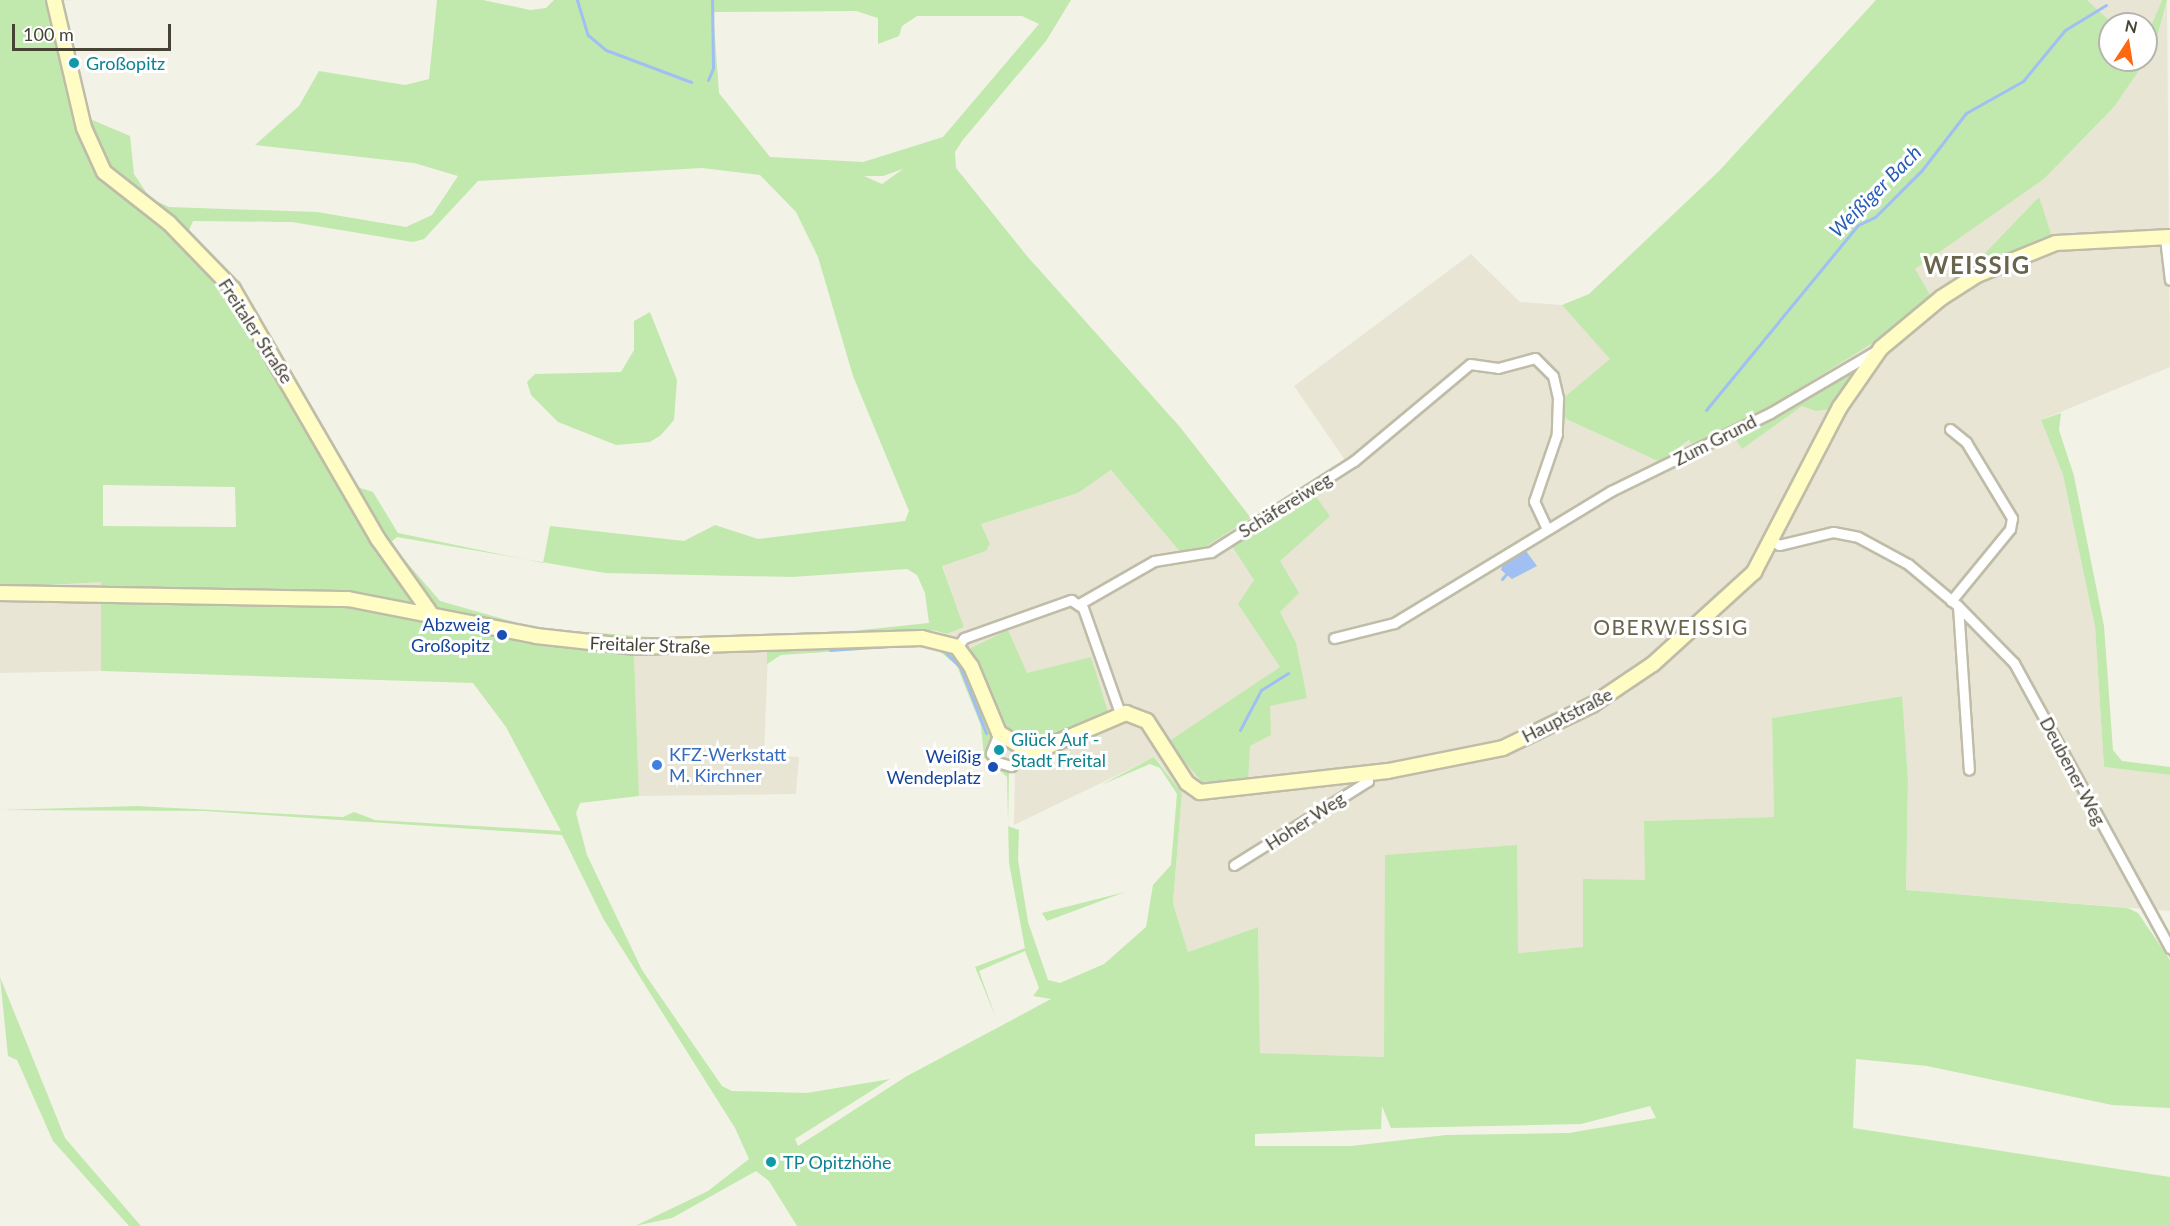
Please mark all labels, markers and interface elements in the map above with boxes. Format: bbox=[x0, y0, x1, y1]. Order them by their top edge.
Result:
scale bar bbox=[15, 12, 174, 50]
north arrow bbox=[2098, 12, 2158, 72]
text: N bbox=[2123, 15, 2139, 36]
text: 100 m bbox=[23, 23, 74, 45]
place label: Großopitz bbox=[86, 52, 165, 74]
marker: Großopitz bbox=[67, 56, 81, 70]
water label: Weißiger Bach bbox=[1824, 140, 1926, 242]
district label: WEISSIG bbox=[1923, 251, 2031, 279]
street label: Freitaler Straße bbox=[214, 274, 298, 388]
street label: Zum Grund bbox=[1670, 410, 1760, 470]
street label: Schäfereiweg bbox=[1235, 468, 1335, 542]
place label: Abzweig Großopitz bbox=[411, 614, 490, 656]
district label: OBERWEISSIG bbox=[1593, 614, 1749, 640]
marker: Abzweig Großopitz bbox=[495, 628, 509, 642]
street label: Freitaler Straße bbox=[589, 632, 711, 658]
street label: Hauptstraße bbox=[1518, 683, 1616, 747]
street label: Deubener Weg bbox=[2035, 713, 2111, 829]
place label: Glück Auf - Stadt Freital bbox=[1011, 729, 1106, 771]
marker: Glück Auf - Stadt Freital bbox=[992, 743, 1006, 757]
place label: KFZ-Werkstatt M. Kirchner bbox=[669, 744, 786, 786]
place label: Weißig Wendeplatz bbox=[886, 746, 981, 789]
marker: KFZ-Werkstatt M. Kirchner bbox=[650, 758, 664, 772]
marker: Weißig Wendeplatz bbox=[986, 760, 1000, 774]
street label: Hoher Weg bbox=[1261, 787, 1349, 855]
place label: TP Opitzhöhe bbox=[783, 1151, 892, 1173]
marker: TP Opitzhöhe bbox=[764, 1155, 778, 1169]

